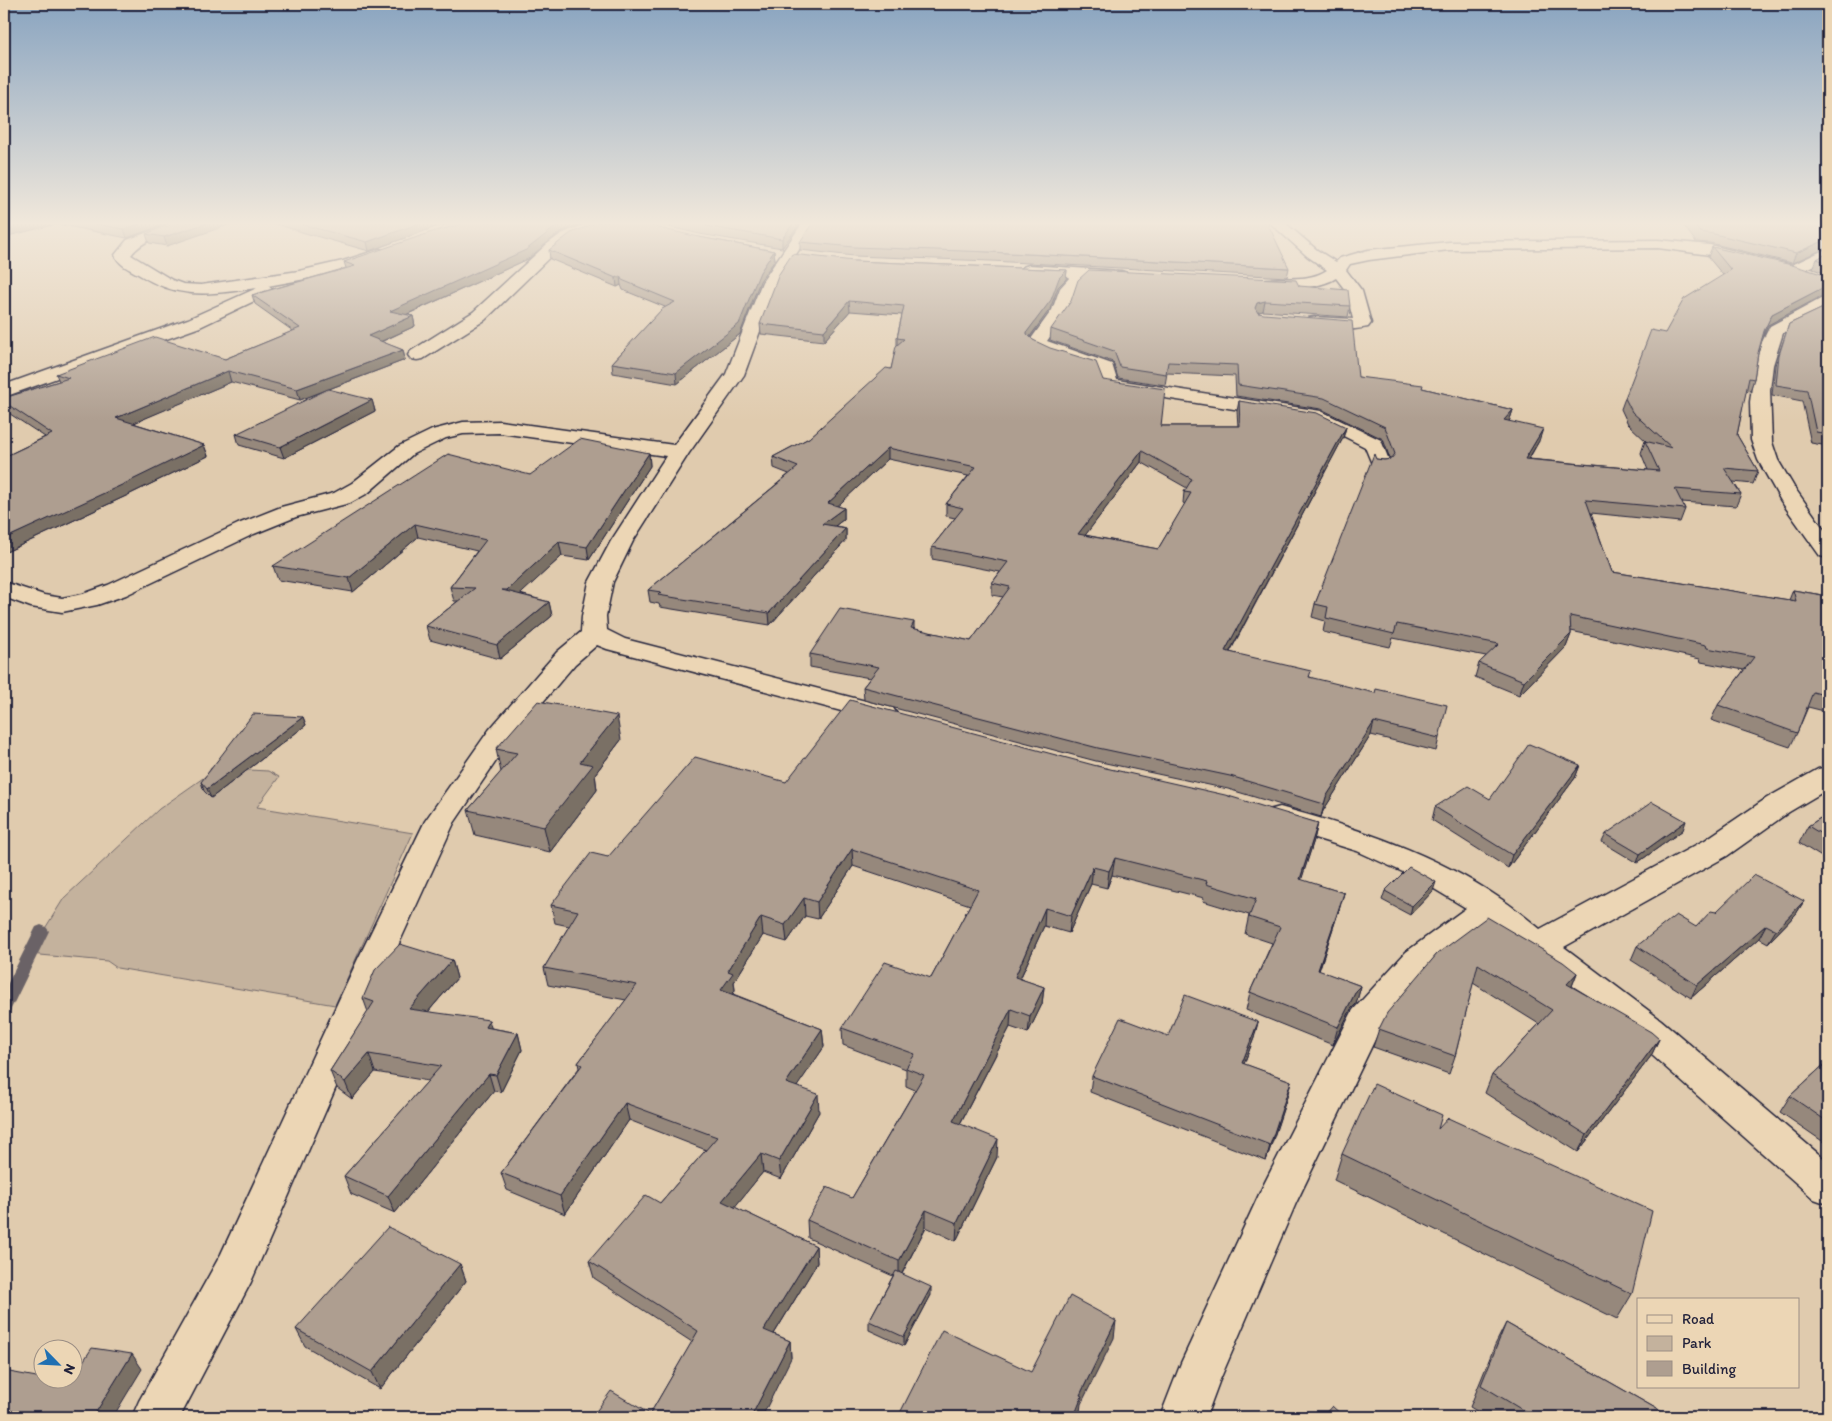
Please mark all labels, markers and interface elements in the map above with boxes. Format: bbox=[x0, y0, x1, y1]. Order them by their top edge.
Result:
legend bbox=[1637, 1298, 1800, 1388]
text: Road bbox=[1682, 1310, 1715, 1328]
text: Park bbox=[1682, 1334, 1712, 1352]
north arrow bbox=[32, 1338, 82, 1388]
text: Building bbox=[1682, 1360, 1736, 1378]
text: N bbox=[60, 1361, 79, 1377]

